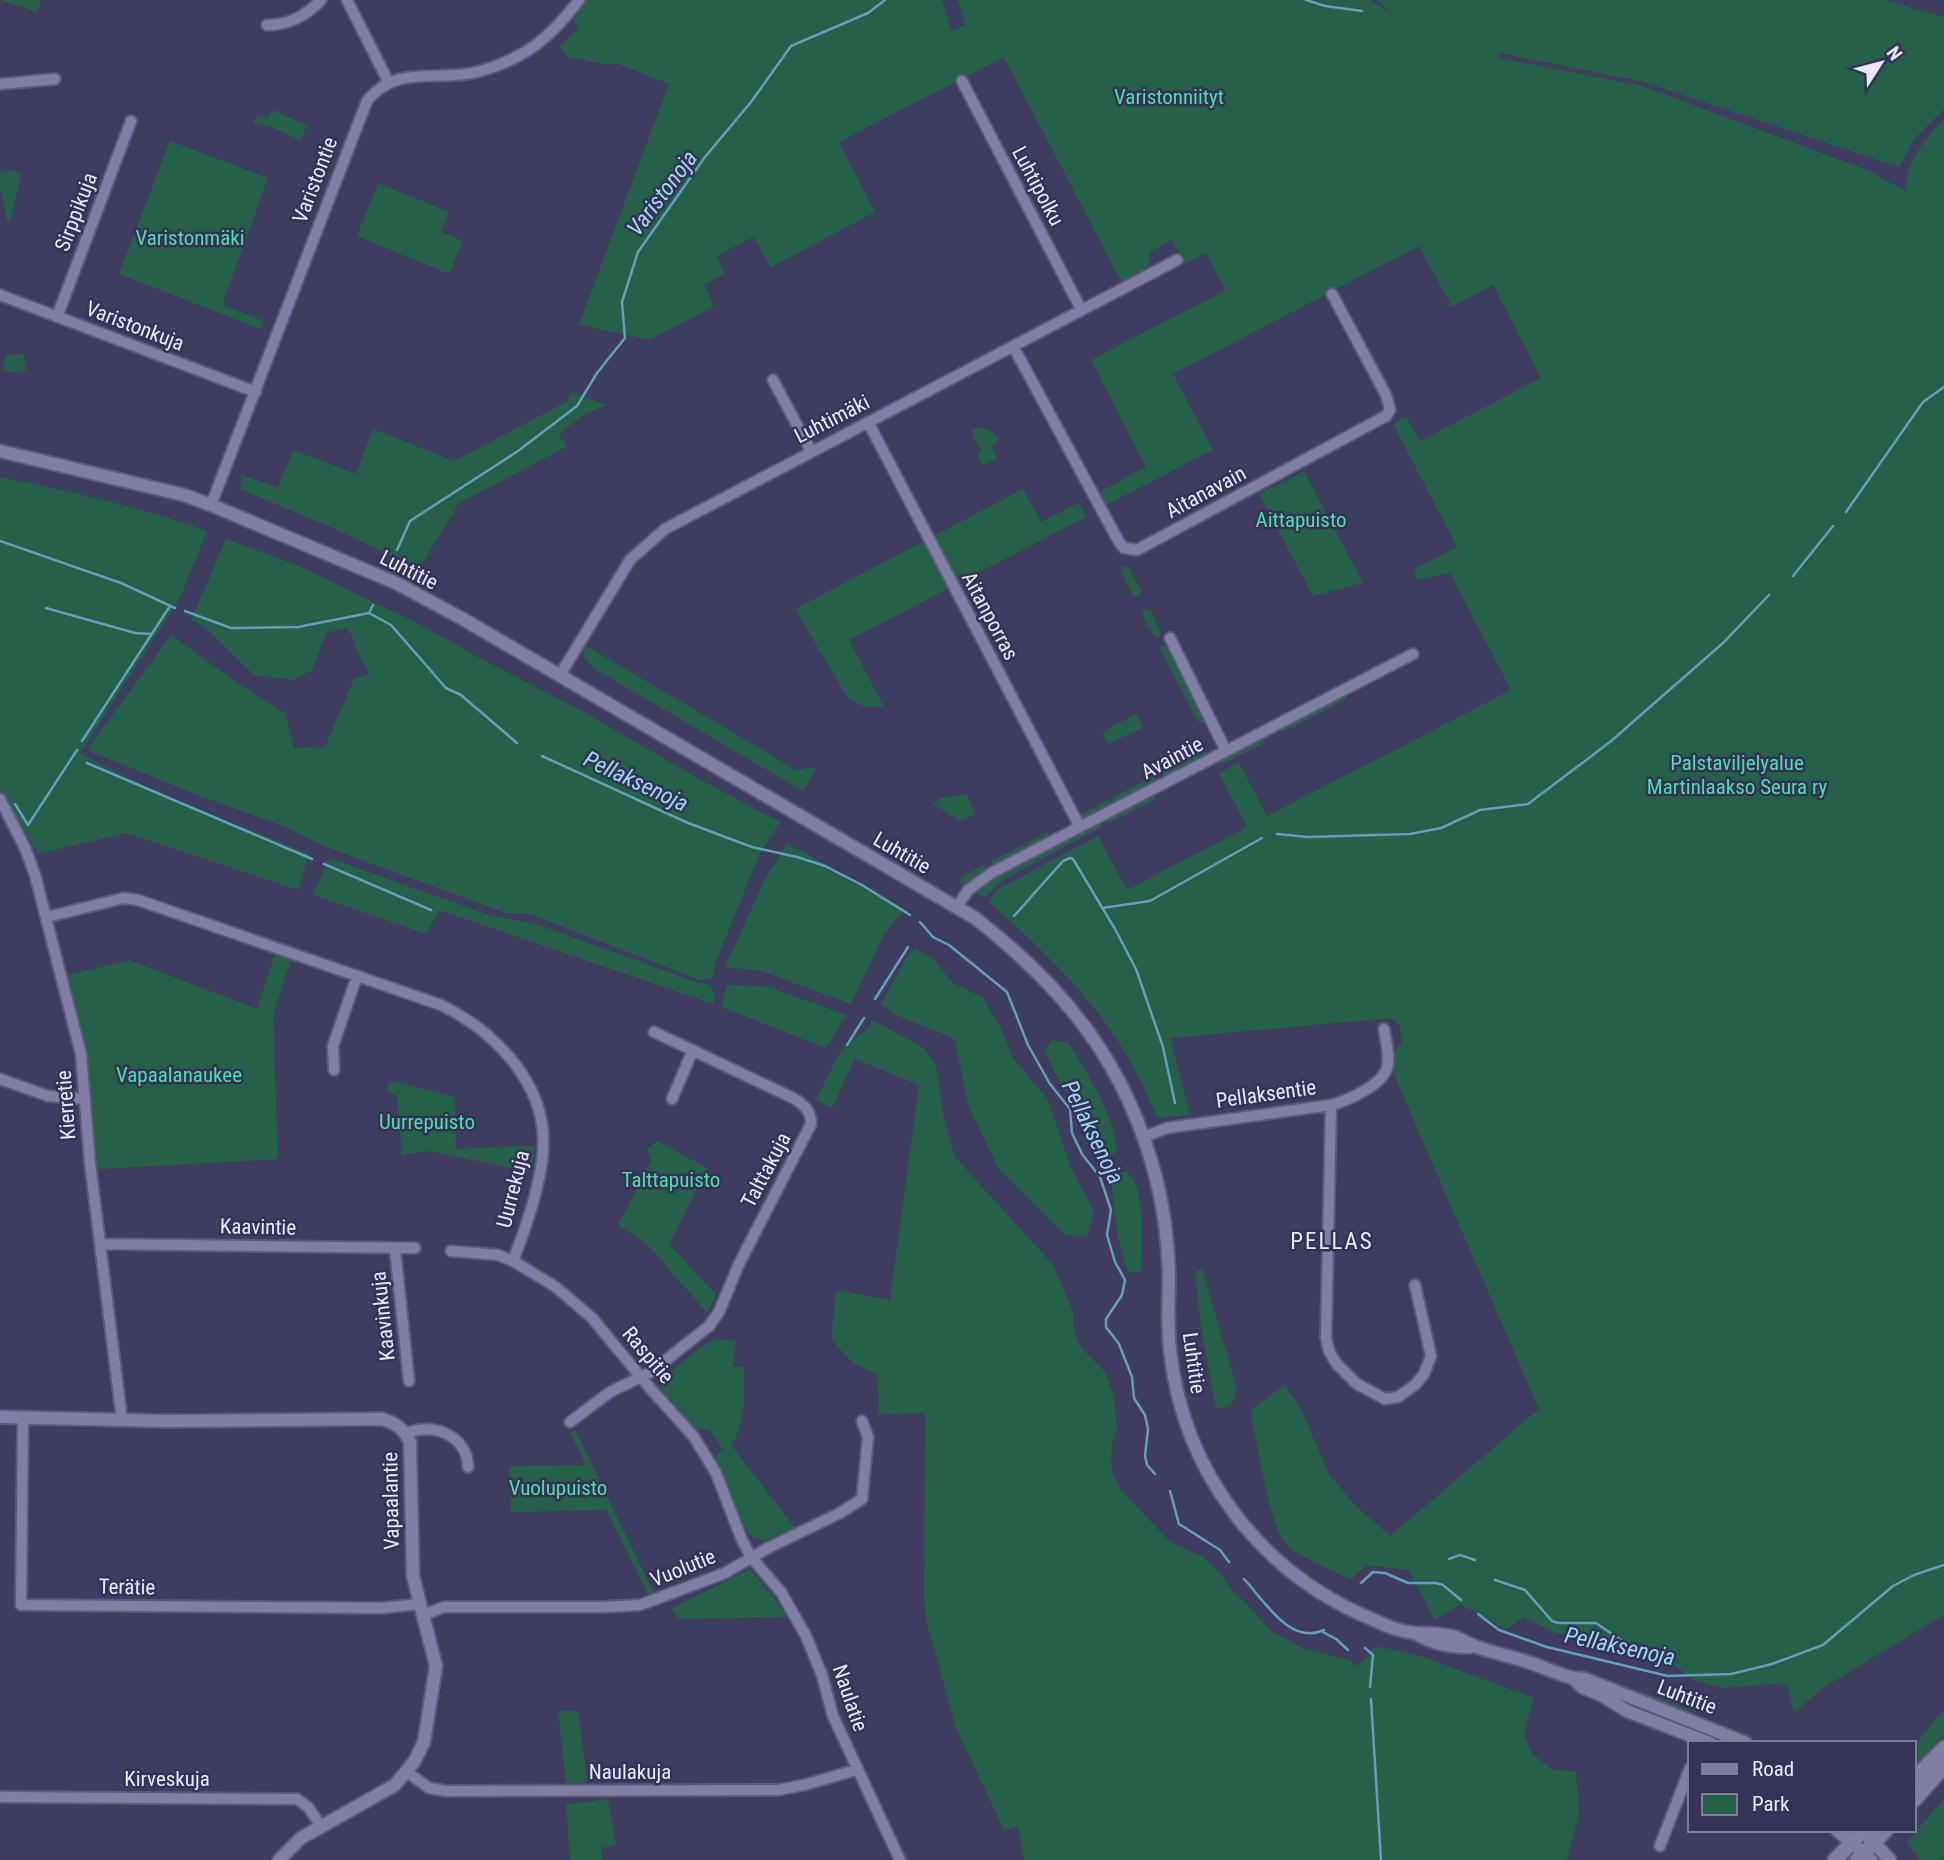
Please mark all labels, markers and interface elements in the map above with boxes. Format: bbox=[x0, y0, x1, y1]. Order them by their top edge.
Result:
north arrow bbox=[1846, 28, 1916, 98]
text: N bbox=[1882, 42, 1907, 65]
park label: Varistonniityt bbox=[1114, 85, 1224, 109]
street label: Varistontie bbox=[288, 134, 342, 226]
street label: Luhtipolku bbox=[1007, 142, 1069, 230]
water label: Varistonoja bbox=[622, 145, 703, 241]
street label: Sirppikuja bbox=[50, 169, 102, 255]
park label: Varistonmäki bbox=[135, 226, 245, 250]
street label: Varistonkuja bbox=[82, 296, 188, 356]
street label: Luhtimäki bbox=[790, 390, 874, 448]
street label: Aitanavain bbox=[1162, 461, 1250, 523]
park label: Aittapuisto bbox=[1256, 508, 1346, 532]
street label: Luhtitie bbox=[376, 545, 442, 595]
street label: Aitanporras bbox=[957, 568, 1023, 664]
street label: Avaintie bbox=[1137, 732, 1207, 784]
water label: Pellaksenoja bbox=[579, 746, 692, 817]
park label: Palstaviljelyalue Martinlaakso Seura ry bbox=[1647, 751, 1827, 799]
street label: Luhtitie bbox=[869, 827, 935, 879]
park label: Vapaalanaukee bbox=[116, 1063, 242, 1087]
street label: Kierretie bbox=[52, 1069, 80, 1140]
street label: Pellaksentie bbox=[1214, 1075, 1318, 1113]
water label: Pellaksenoja bbox=[1056, 1076, 1129, 1188]
park label: Uurrepuisto bbox=[379, 1110, 475, 1134]
street label: Talttakuja bbox=[736, 1128, 796, 1212]
street label: Uurrekuja bbox=[492, 1148, 534, 1230]
park label: Talttapuisto bbox=[622, 1168, 720, 1192]
street label: Kaavintie bbox=[220, 1214, 296, 1240]
district label: PELLAS bbox=[1290, 1228, 1374, 1255]
street label: Kaavinkuja bbox=[366, 1270, 400, 1362]
street label: Raspitie bbox=[617, 1322, 679, 1388]
street label: Luhtitie bbox=[1178, 1331, 1210, 1395]
street label: Vapaalantie bbox=[378, 1452, 404, 1550]
park label: Vuolupuisto bbox=[509, 1476, 607, 1500]
street label: Vuolutie bbox=[647, 1544, 719, 1592]
street label: Terätie bbox=[98, 1575, 156, 1599]
water label: Pellaksenoja bbox=[1562, 1622, 1677, 1671]
street label: Naulatie bbox=[827, 1661, 873, 1735]
street label: Luhtitie bbox=[1654, 1675, 1720, 1719]
legend bbox=[1688, 1741, 1916, 1832]
text: Road bbox=[1752, 1757, 1794, 1781]
street label: Naulakuja bbox=[589, 1760, 671, 1784]
street label: Kirveskuja bbox=[124, 1767, 210, 1791]
text: Park bbox=[1752, 1792, 1790, 1816]

